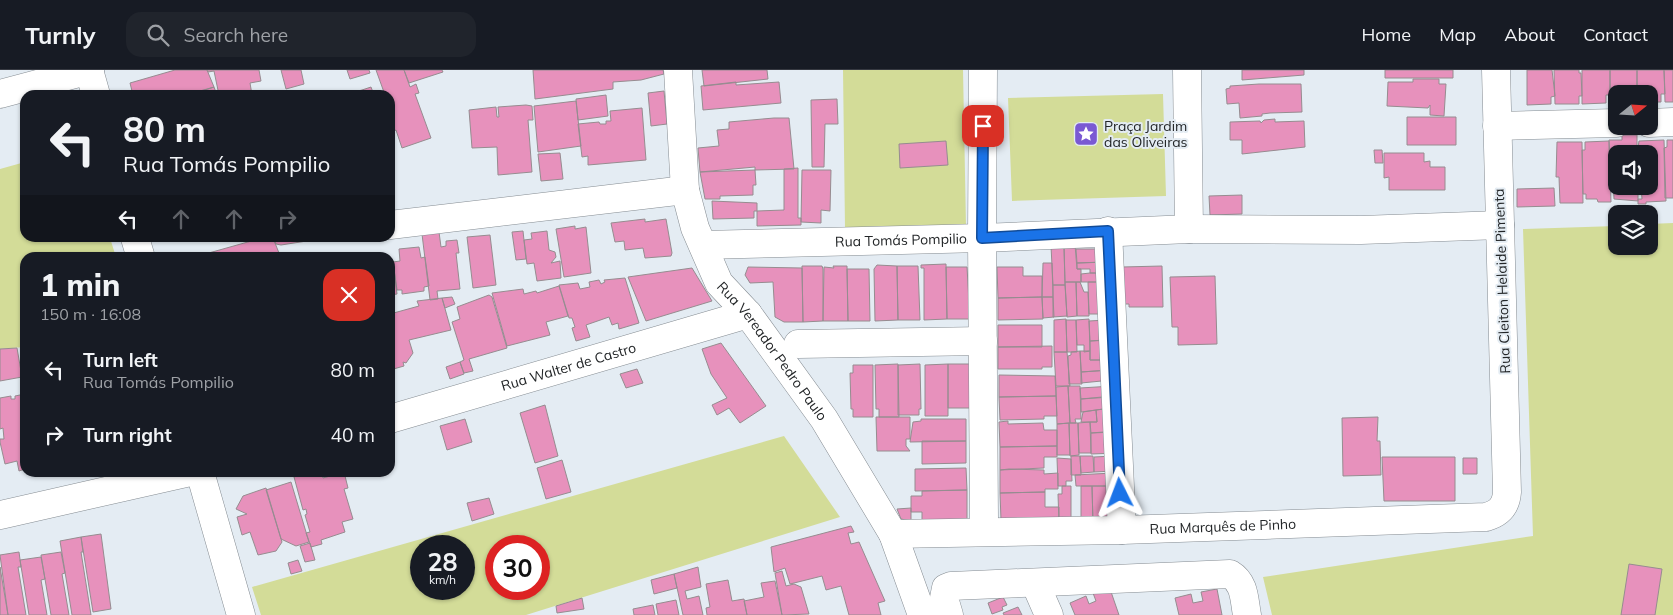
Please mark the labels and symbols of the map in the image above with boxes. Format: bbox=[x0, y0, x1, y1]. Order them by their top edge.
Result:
north arrow bbox=[1608, 85, 1658, 135]
pin bbox=[962, 105, 1004, 147]
place label: Praça Jardim das Oliveiras bbox=[1104, 117, 1188, 151]
place icon: Praça Jardim das Oliveiras bbox=[1073, 121, 1099, 147]
street label: Rua Cleiton Helaide Pimenta bbox=[1490, 188, 1514, 374]
street label: Rua Tomás Pompilio bbox=[835, 229, 967, 251]
street label: Rua Vereador Pedro Paulo bbox=[713, 278, 831, 424]
street label: Rua Walter de Castro bbox=[499, 338, 638, 395]
position arrow bbox=[1093, 466, 1145, 518]
street label: Rua Marquês de Pinho bbox=[1149, 515, 1296, 538]
speed limit sign: 30 bbox=[485, 535, 550, 600]

